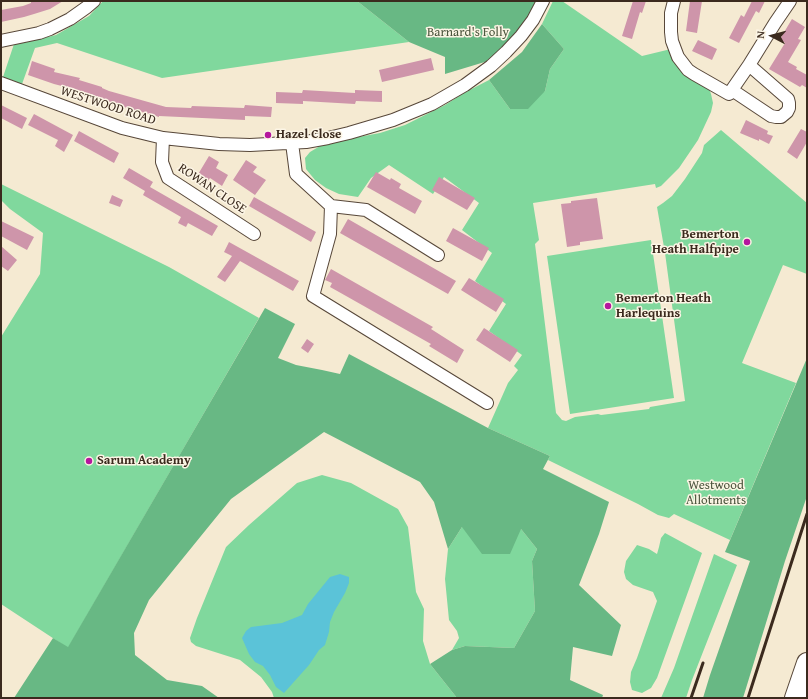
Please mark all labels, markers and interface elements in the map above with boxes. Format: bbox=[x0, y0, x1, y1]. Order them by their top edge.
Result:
north arrow bbox=[752, 16, 792, 56]
park label: Barnard's Folly bbox=[427, 25, 509, 41]
text: N bbox=[752, 30, 768, 39]
street label: WESTWOOD ROAD bbox=[58, 83, 158, 129]
place label: Hazel Close bbox=[276, 127, 341, 143]
marker: Hazel Close bbox=[263, 130, 273, 140]
street label: ROWAN CLOSE bbox=[175, 160, 249, 218]
place label: Bemerton Heath Halfpipe bbox=[652, 227, 739, 258]
marker: Bemerton Heath Halfpipe bbox=[742, 237, 752, 247]
place label: Bemerton Heath Harlequins bbox=[616, 291, 711, 322]
marker: Bemerton Heath Harlequins bbox=[603, 301, 613, 311]
place label: Sarum Academy bbox=[97, 453, 191, 469]
marker: Sarum Academy bbox=[84, 456, 94, 466]
park label: Westwood Allotments bbox=[686, 478, 746, 509]

